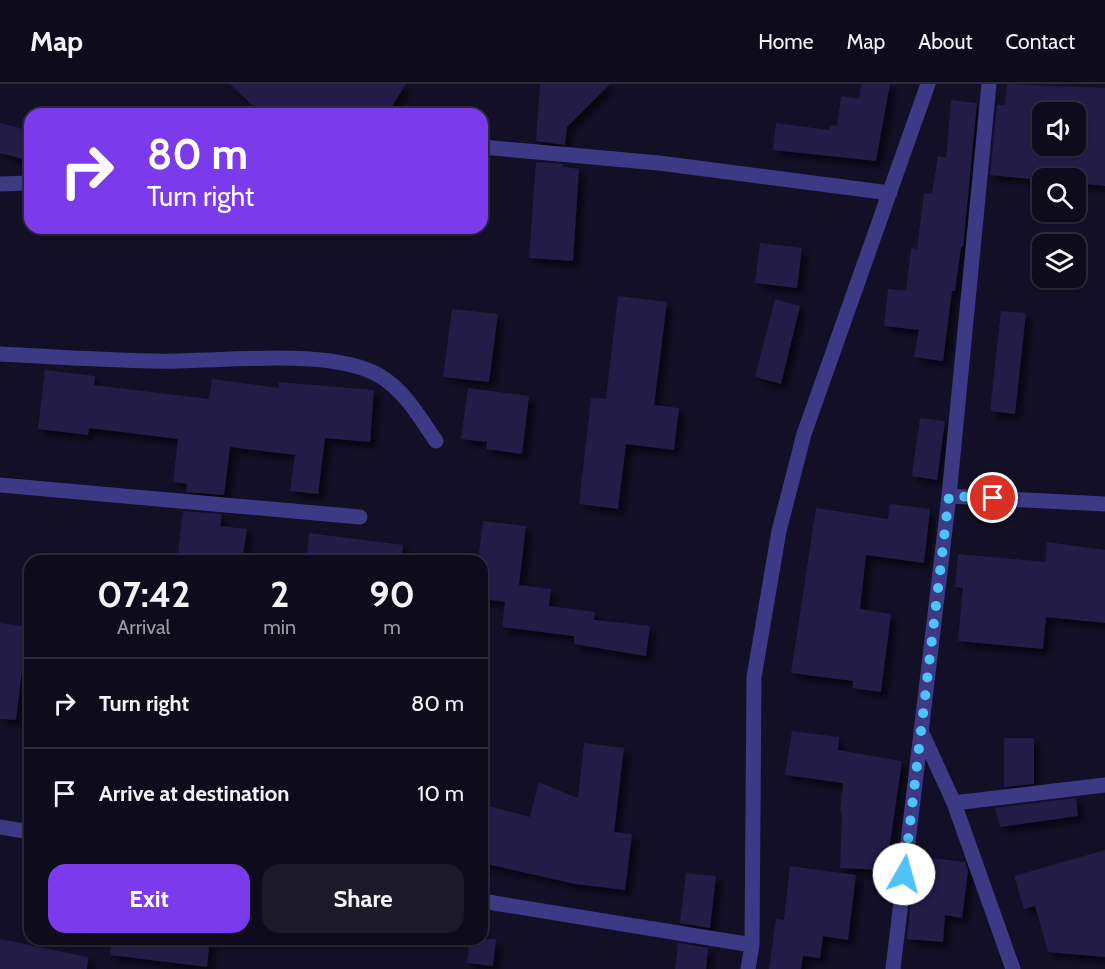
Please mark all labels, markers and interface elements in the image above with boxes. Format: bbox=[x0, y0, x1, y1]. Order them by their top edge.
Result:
text: Map bbox=[30, 24, 83, 58]
text: Home bbox=[758, 29, 814, 54]
text: Map bbox=[847, 29, 885, 54]
text: About bbox=[918, 29, 972, 54]
text: Contact bbox=[1005, 29, 1075, 54]
map controls bbox=[1032, 102, 1086, 288]
button: sound bbox=[1032, 102, 1086, 156]
text: 80 m bbox=[147, 128, 248, 180]
icon: right bbox=[48, 132, 126, 210]
button: search bbox=[1032, 168, 1086, 222]
text: Turn right bbox=[147, 180, 254, 213]
button: layers bbox=[1032, 234, 1086, 288]
pin bbox=[967, 472, 1018, 523]
icon: arrive bbox=[976, 481, 1009, 514]
text: 07:42 bbox=[97, 572, 190, 616]
text: 2 bbox=[270, 572, 289, 616]
text: 90 bbox=[369, 572, 415, 616]
text: Arrival bbox=[117, 615, 170, 639]
text: min bbox=[263, 615, 296, 639]
text: m bbox=[383, 615, 401, 639]
icon: right bbox=[48, 687, 81, 720]
text: Turn right bbox=[99, 690, 189, 717]
text: 80 m bbox=[411, 690, 464, 717]
icon: arrive bbox=[48, 777, 81, 810]
text: Arrive at destination bbox=[99, 780, 289, 807]
text: 10 m bbox=[417, 780, 464, 807]
position arrow bbox=[872, 842, 936, 906]
button: Exit bbox=[48, 864, 250, 933]
button: Share bbox=[262, 864, 464, 933]

